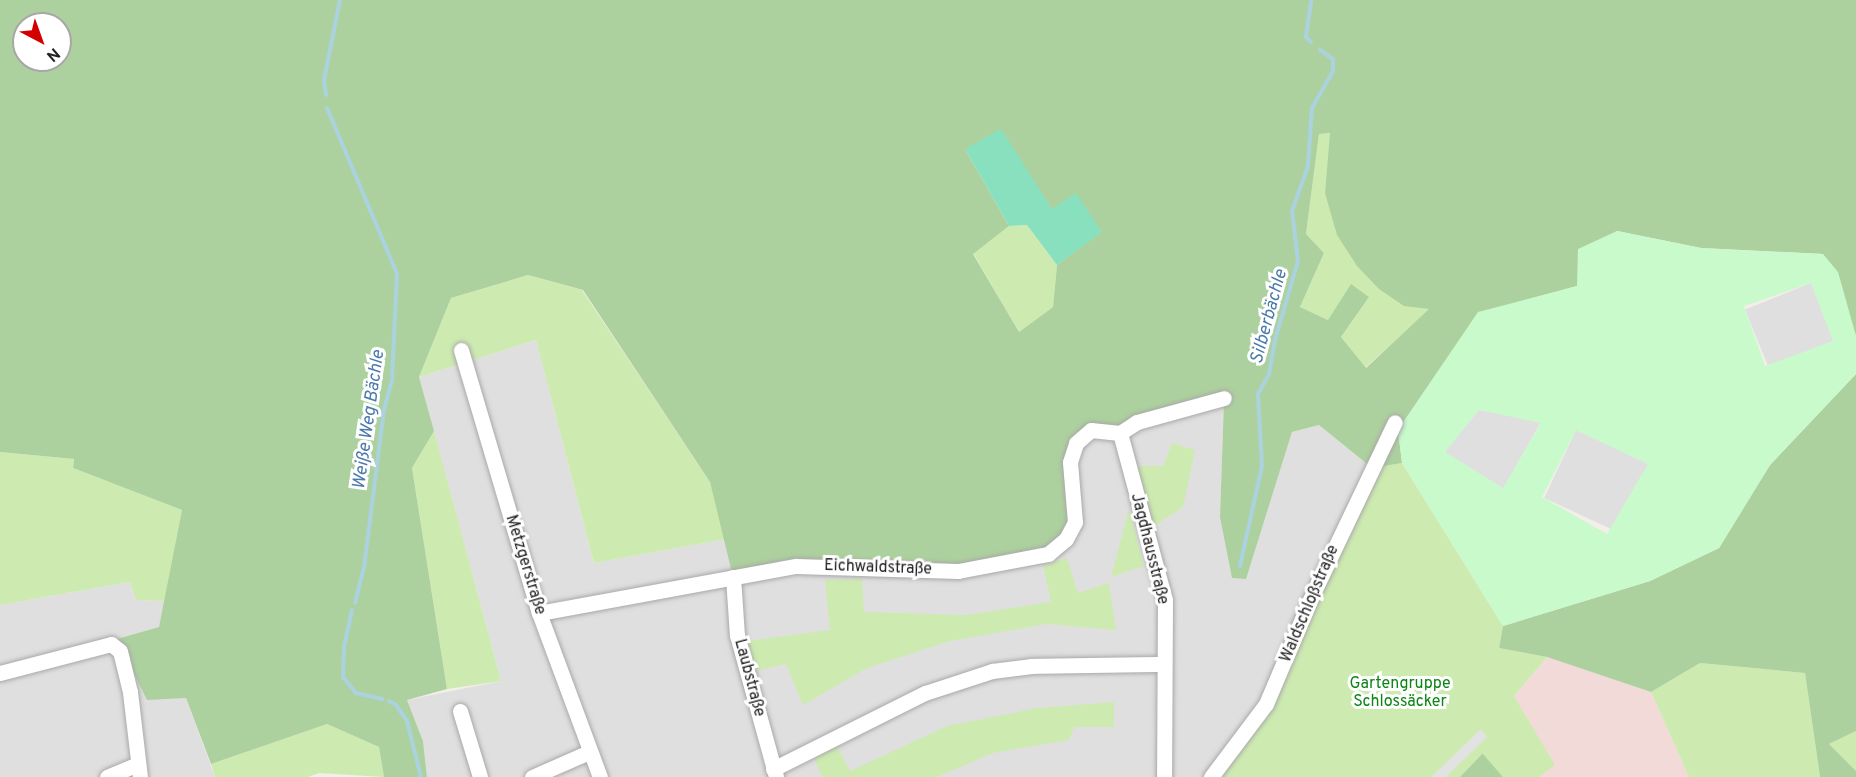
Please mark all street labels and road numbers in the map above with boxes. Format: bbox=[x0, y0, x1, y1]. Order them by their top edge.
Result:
street label: Jagdhausstraße bbox=[1126, 491, 1172, 607]
street label: Metzgerstraße bbox=[501, 513, 549, 617]
street label: Waldschloßstraße bbox=[1277, 542, 1343, 666]
street label: Eichwaldstraße bbox=[824, 557, 932, 579]
street label: Laubstraße bbox=[729, 637, 769, 719]

